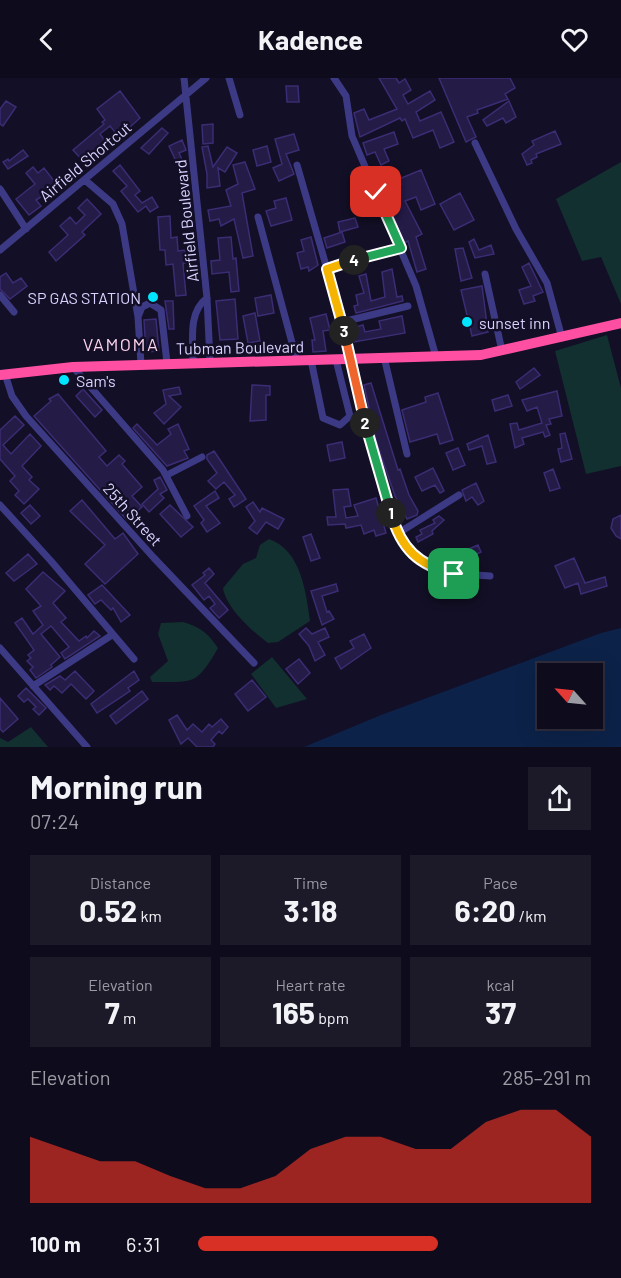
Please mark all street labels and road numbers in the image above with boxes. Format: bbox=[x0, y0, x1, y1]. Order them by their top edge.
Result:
street label: Airfield Shortcut bbox=[35, 117, 135, 205]
street label: Airfield Boulevard bbox=[170, 159, 202, 283]
street label: Tubman Boulevard bbox=[176, 336, 304, 358]
street label: 25th Street bbox=[100, 479, 166, 549]

